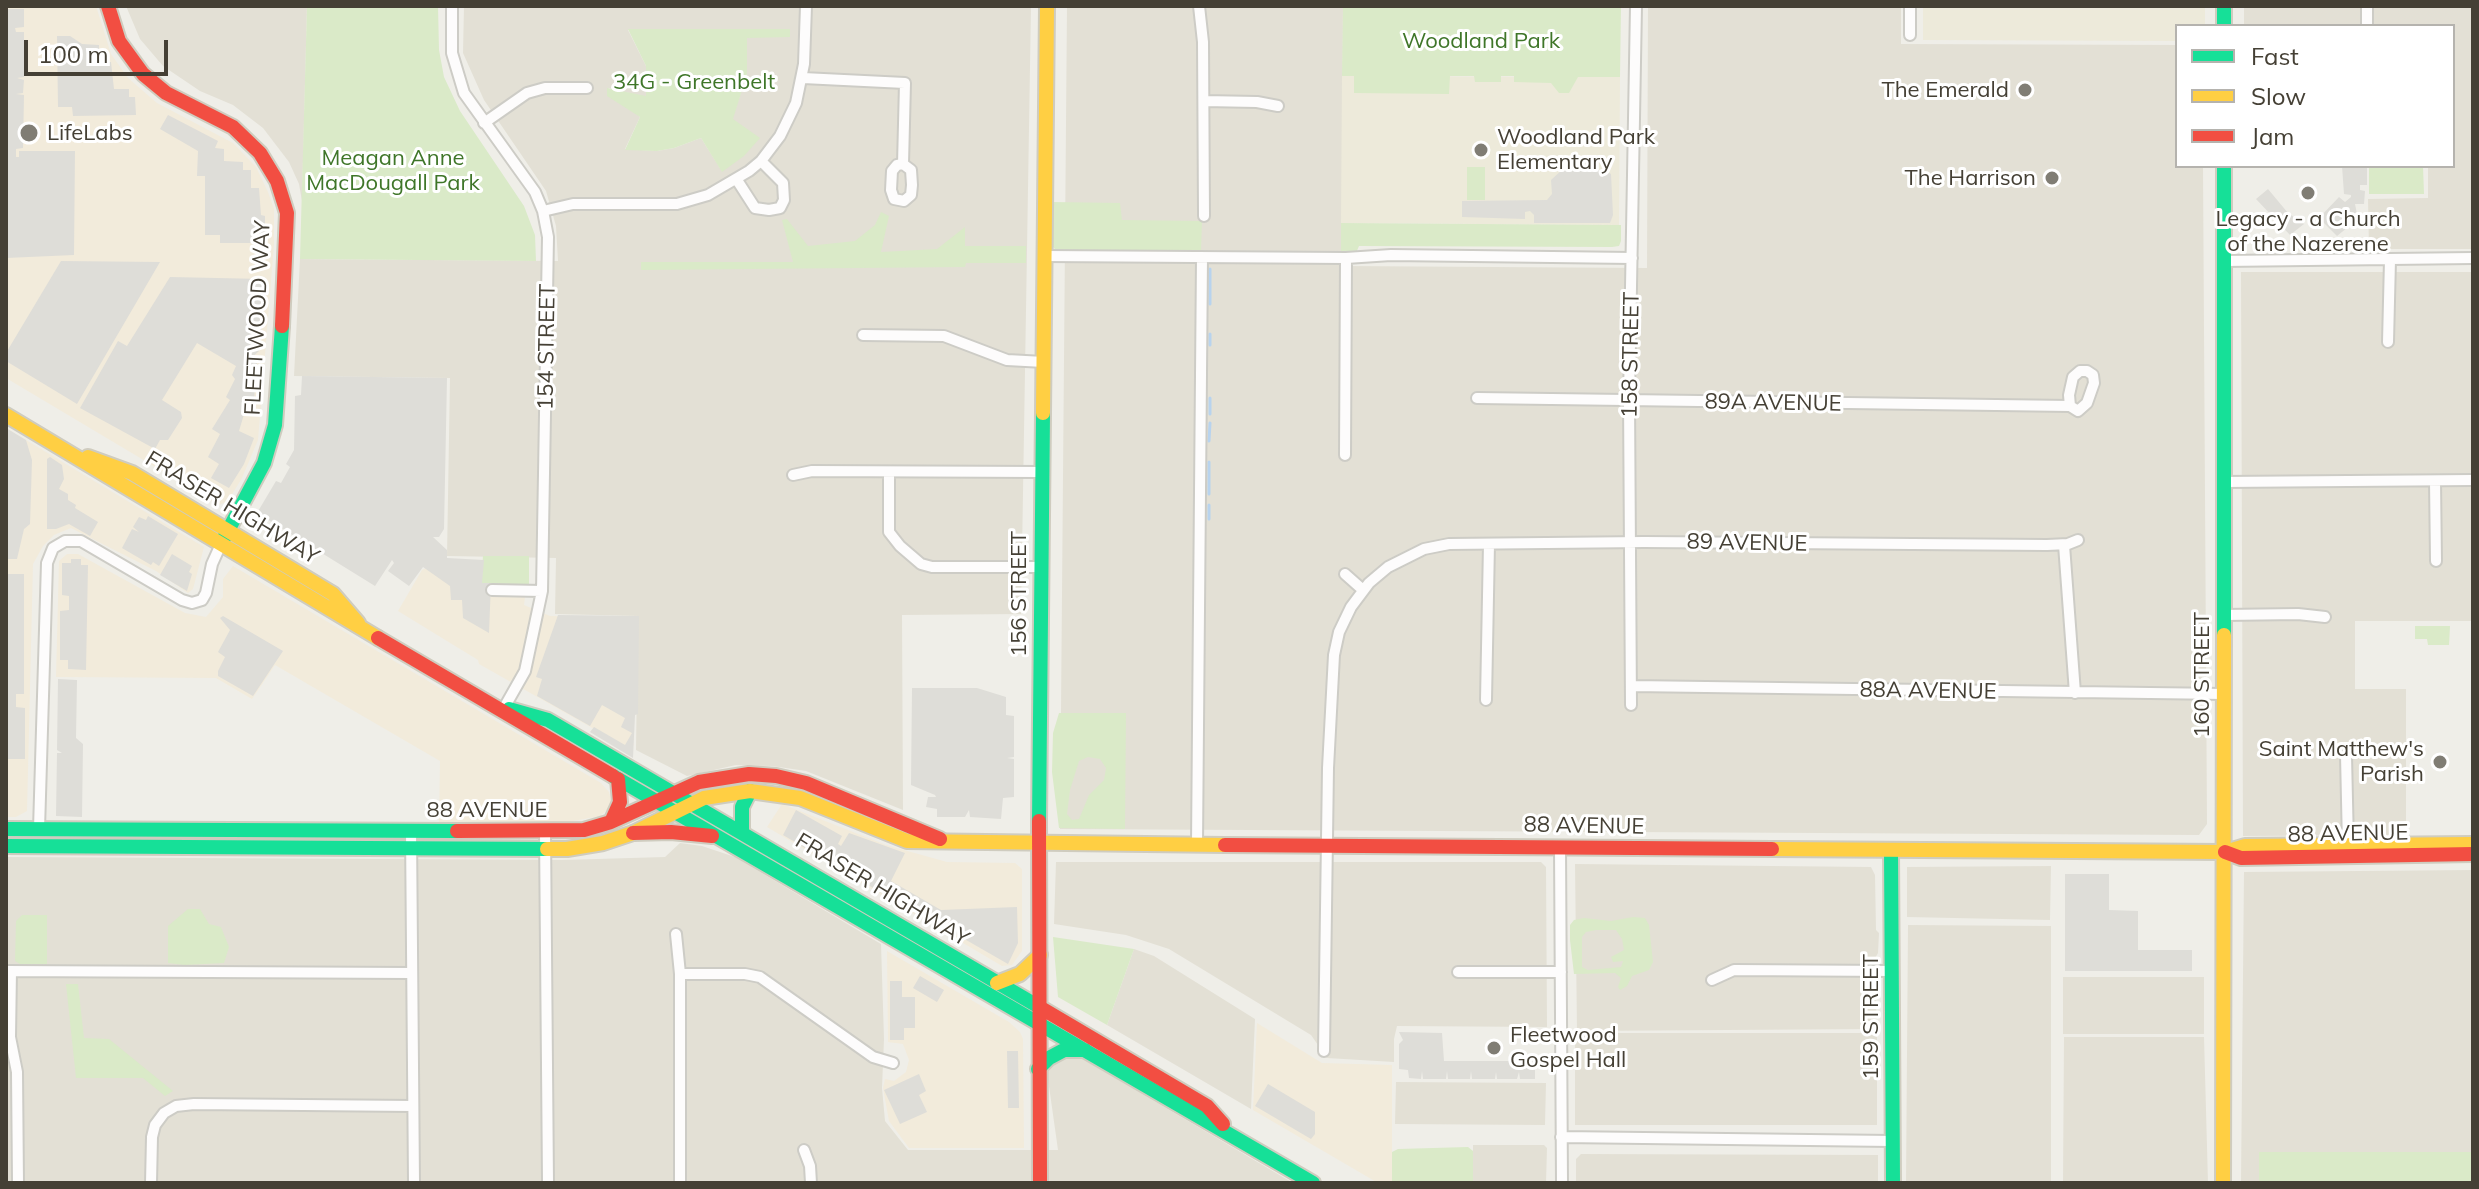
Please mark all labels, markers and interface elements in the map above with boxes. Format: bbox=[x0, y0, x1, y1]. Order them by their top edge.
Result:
scale bar bbox=[28, 24, 172, 74]
legend bbox=[2175, 24, 2455, 168]
park label: Woodland Park bbox=[1402, 28, 1560, 54]
text: 100 m bbox=[38, 39, 109, 69]
text: Fast bbox=[2251, 41, 2299, 71]
park label: 34G - Greenbelt bbox=[613, 69, 775, 95]
place label: The Emerald bbox=[1881, 77, 2009, 103]
marker: The Emerald bbox=[2016, 81, 2034, 99]
text: Slow bbox=[2251, 81, 2306, 111]
place label: LifeLabs bbox=[47, 120, 133, 146]
text: Jam bbox=[2251, 121, 2294, 151]
marker: LifeLabs bbox=[18, 122, 40, 144]
place label: Woodland Park Elementary bbox=[1497, 124, 1655, 176]
marker: Woodland Park Elementary bbox=[1472, 141, 1490, 159]
park label: Meagan Anne MacDougall Park bbox=[306, 145, 480, 196]
place label: The Harrison bbox=[1904, 165, 2036, 191]
marker: The Harrison bbox=[2043, 169, 2061, 187]
marker: Legacy - a Church of the Nazerene bbox=[2299, 184, 2317, 202]
place label: Legacy - a Church of the Nazerene bbox=[2215, 206, 2401, 258]
street label: FLEETWOOD WAY bbox=[240, 220, 276, 416]
street label: 154 STREET bbox=[533, 284, 561, 410]
street label: 158 STREET bbox=[1617, 292, 1645, 418]
street label: 89A AVENUE bbox=[1704, 389, 1842, 417]
street label: FRASER HIGHWAY bbox=[140, 446, 324, 570]
street label: 89 AVENUE bbox=[1686, 529, 1808, 557]
street label: 156 STREET bbox=[1006, 531, 1032, 657]
street label: 160 STREET bbox=[2189, 612, 2215, 738]
street label: 88A AVENUE bbox=[1859, 677, 1997, 705]
place label: Saint Matthew's Parish bbox=[2259, 736, 2424, 788]
marker: Saint Matthew's Parish bbox=[2431, 753, 2449, 771]
street label: 88 AVENUE bbox=[427, 797, 547, 823]
street label: 88 AVENUE bbox=[1523, 812, 1645, 840]
street label: 88 AVENUE bbox=[2287, 820, 2409, 848]
street label: FRASER HIGHWAY bbox=[790, 828, 974, 952]
street label: 159 STREET bbox=[1858, 954, 1884, 1080]
place label: Fleetwood Gospel Hall bbox=[1510, 1022, 1626, 1074]
marker: Fleetwood Gospel Hall bbox=[1485, 1039, 1503, 1057]

